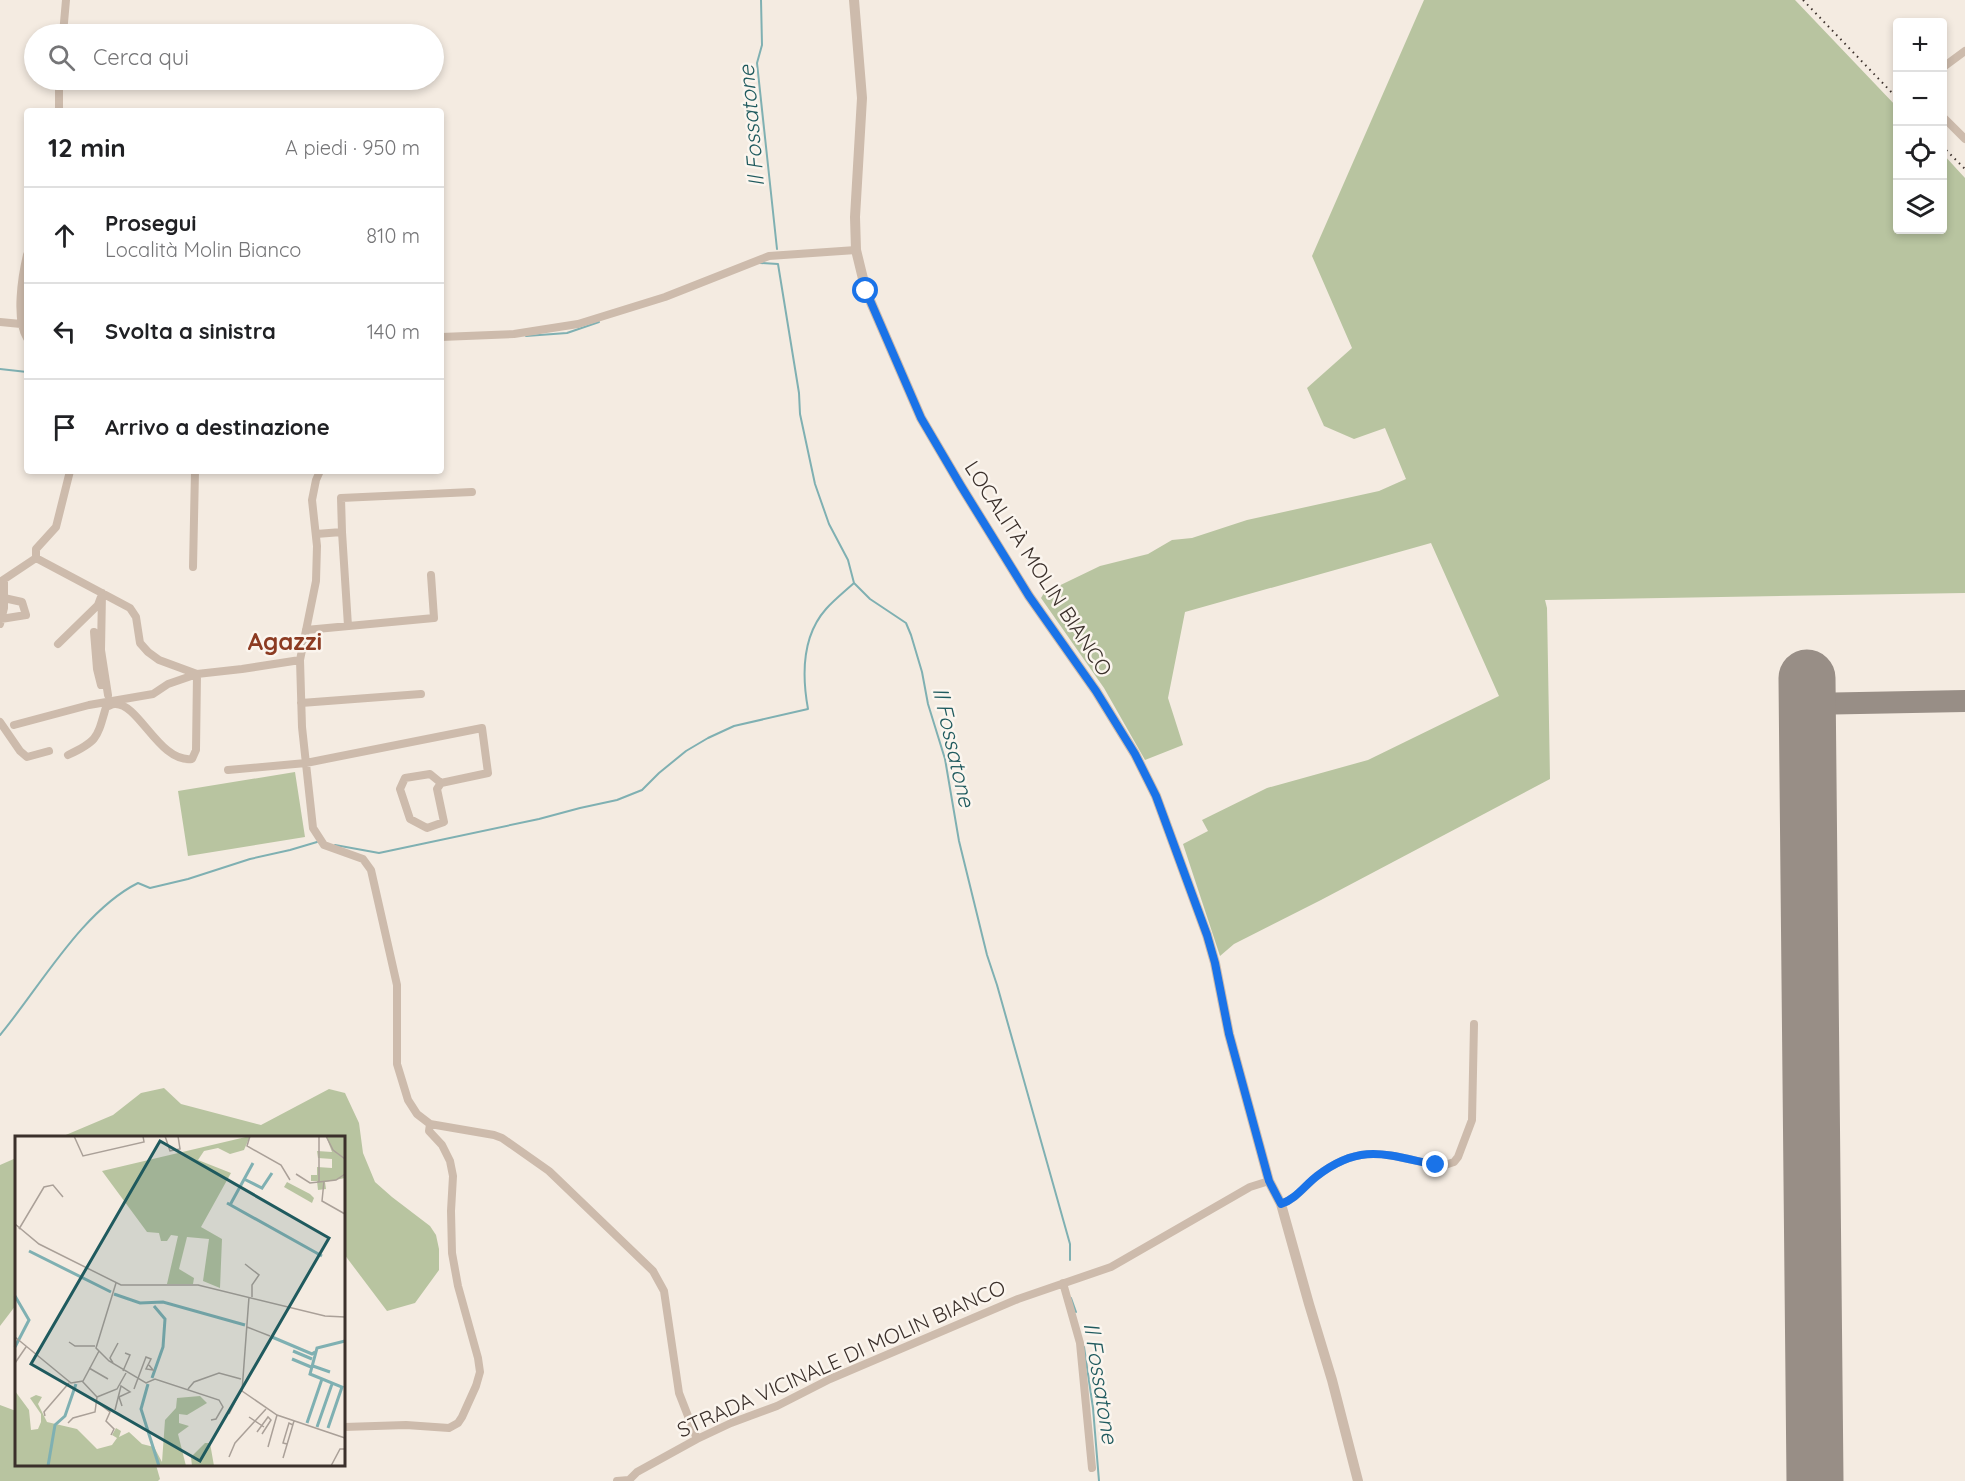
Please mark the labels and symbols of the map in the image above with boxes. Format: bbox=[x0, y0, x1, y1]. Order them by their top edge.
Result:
water label: Il Fossatone bbox=[732, 62, 770, 188]
route start bbox=[852, 277, 878, 303]
street label: LOCALITÀ MOLIN BIANCO bbox=[960, 456, 1118, 680]
district label: Agazzi bbox=[248, 626, 322, 656]
water label: Il Fossatone bbox=[927, 684, 982, 811]
inset map bbox=[15, 1136, 345, 1466]
route end bbox=[1422, 1151, 1448, 1177]
street label: STRADA VICINALE DI MOLIN BIANCO bbox=[673, 1274, 1009, 1442]
water label: Il Fossatone bbox=[1078, 1321, 1125, 1447]

